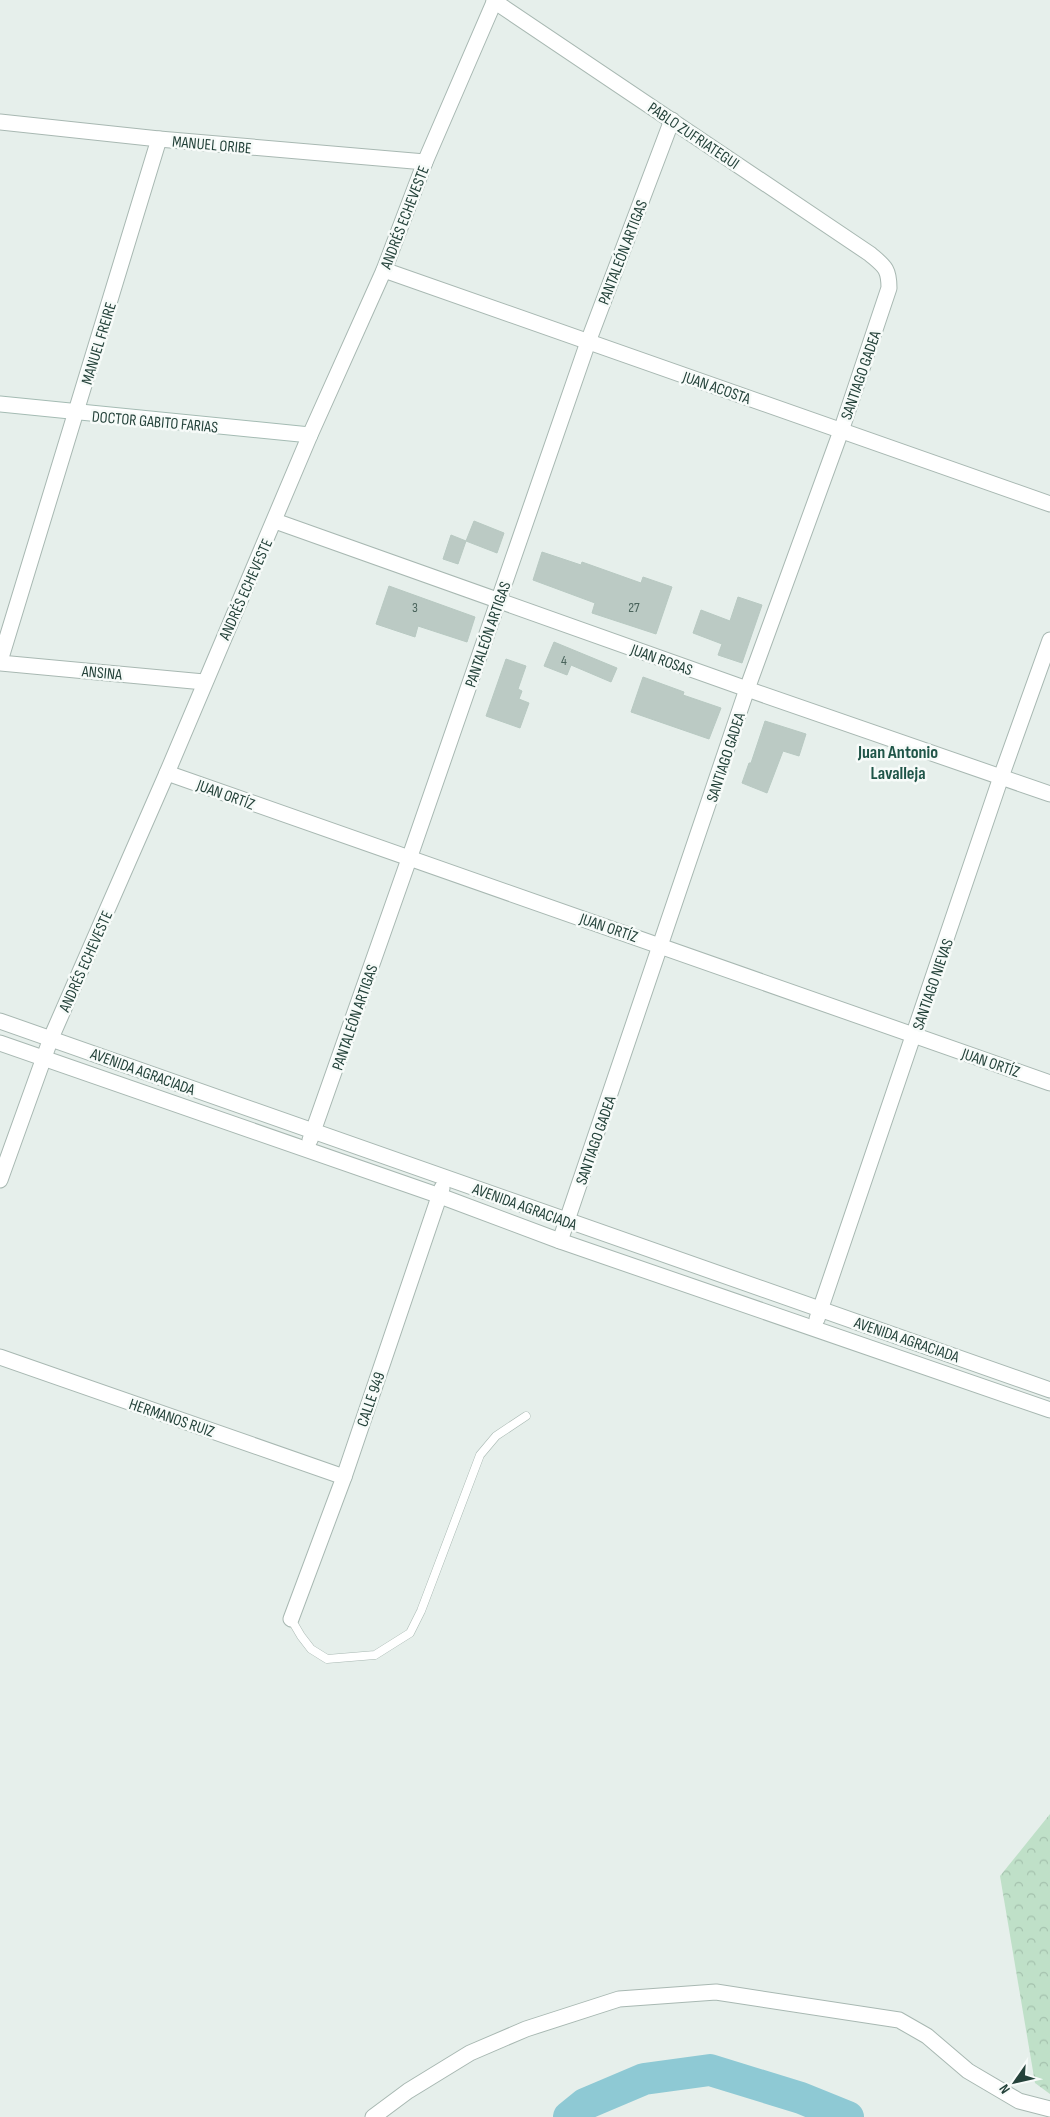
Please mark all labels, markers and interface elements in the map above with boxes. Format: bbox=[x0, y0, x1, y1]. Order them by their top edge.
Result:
street label: PABLO ZUFRIATEGUI bbox=[644, 99, 742, 174]
street label: MANUEL ORIBE bbox=[171, 133, 252, 158]
street label: ANDRÉS ECHEVESTE bbox=[377, 163, 434, 273]
street label: PANTALEÓN ARTIGAS bbox=[595, 197, 652, 307]
street label: MANUEL FREIRE bbox=[78, 300, 121, 387]
street label: SANTIAGO GADEA bbox=[837, 328, 886, 422]
street label: JUAN ACOSTA bbox=[679, 368, 753, 409]
street label: DOCTOR GABITO FARIAS bbox=[91, 408, 219, 437]
street label: ANDRÉS ECHEVESTE bbox=[215, 536, 277, 644]
street label: PANTALEÓN ARTIGAS bbox=[461, 579, 515, 690]
house number: 3 bbox=[412, 599, 418, 616]
house number: 27 bbox=[628, 599, 640, 616]
street label: JUAN ROSAS bbox=[627, 640, 695, 680]
house number: 4 bbox=[561, 652, 567, 669]
street label: ANSINA bbox=[80, 662, 123, 685]
street label: SANTIAGO GADEA bbox=[703, 710, 750, 805]
district label: Juan Antonio Lavalleja bbox=[857, 742, 938, 784]
street label: JUAN ORTÍZ bbox=[193, 776, 257, 815]
street label: ANDRÉS ECHEVESTE bbox=[55, 908, 117, 1016]
street label: JUAN ORTÍZ bbox=[576, 909, 640, 947]
street label: SANTIAGO NIEVAS bbox=[909, 936, 958, 1033]
street label: PANTALEÓN ARTIGAS bbox=[328, 962, 382, 1073]
street label: AVENIDA AGRACIADA bbox=[87, 1044, 197, 1100]
street label: JUAN ORTÍZ bbox=[958, 1044, 1022, 1082]
street label: SANTIAGO GADEA bbox=[572, 1093, 621, 1187]
street label: AVENIDA AGRACIADA bbox=[469, 1179, 579, 1235]
street label: AVENIDA AGRACIADA bbox=[851, 1313, 962, 1367]
street label: CALLE 949 bbox=[353, 1370, 390, 1429]
street label: HERMANOS RUIZ bbox=[126, 1395, 217, 1442]
north arrow bbox=[990, 2057, 1040, 2107]
text: N bbox=[995, 2081, 1014, 2097]

